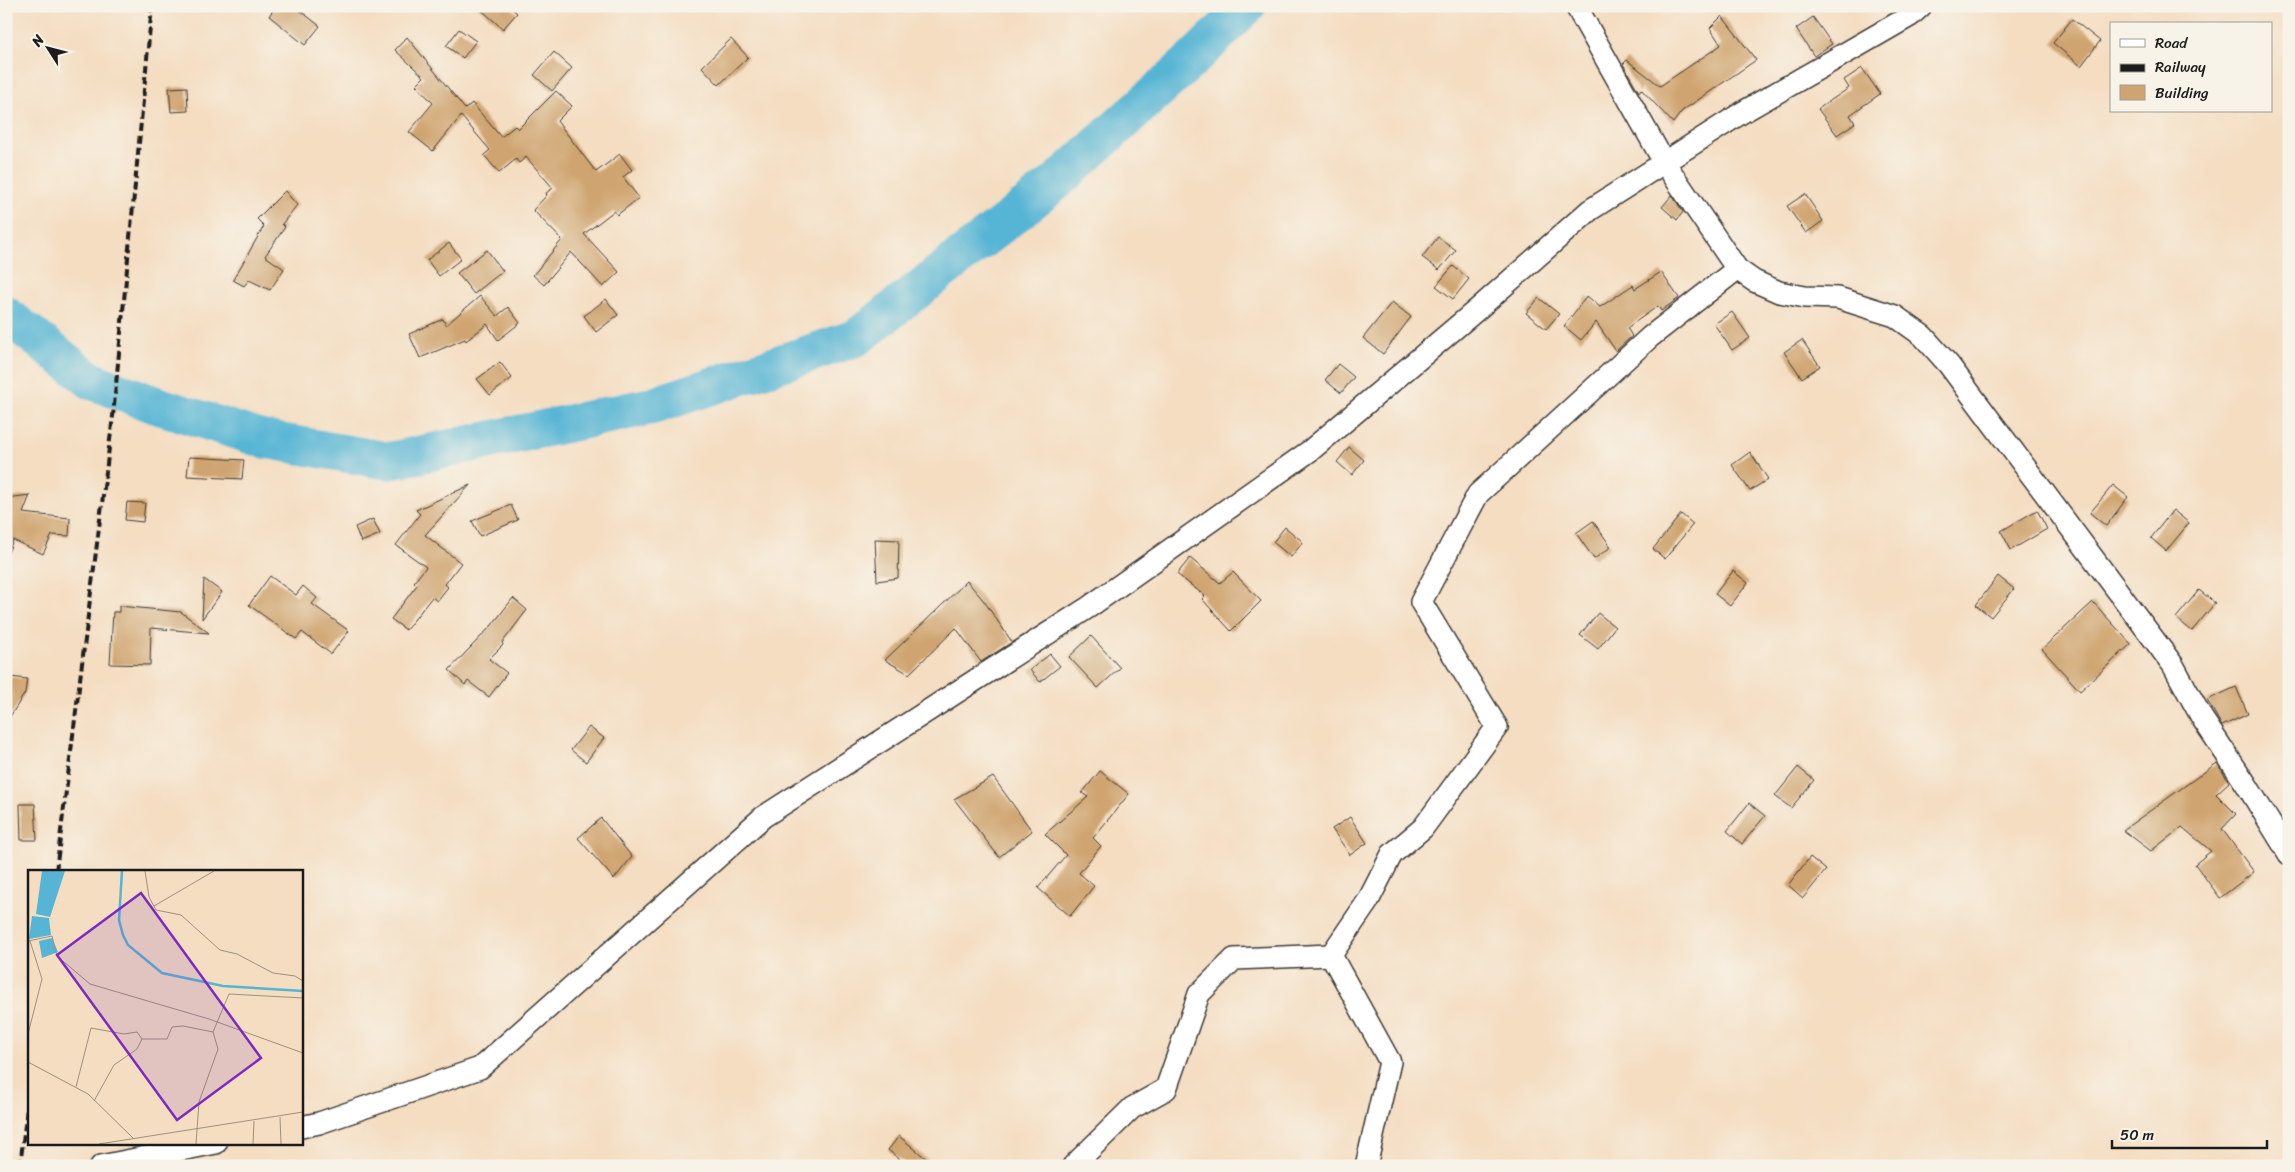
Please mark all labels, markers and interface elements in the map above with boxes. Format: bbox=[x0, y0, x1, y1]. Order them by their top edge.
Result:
north arrow bbox=[22, 22, 72, 72]
legend bbox=[2110, 22, 2272, 112]
text: N bbox=[24, 29, 51, 53]
text: Road bbox=[2155, 30, 2188, 56]
text: Railway bbox=[2155, 54, 2206, 80]
text: Building bbox=[2155, 80, 2209, 106]
inset map bbox=[28, 870, 302, 1144]
scale bar bbox=[2112, 1117, 2268, 1149]
text: 50 m bbox=[2120, 1122, 2155, 1148]

